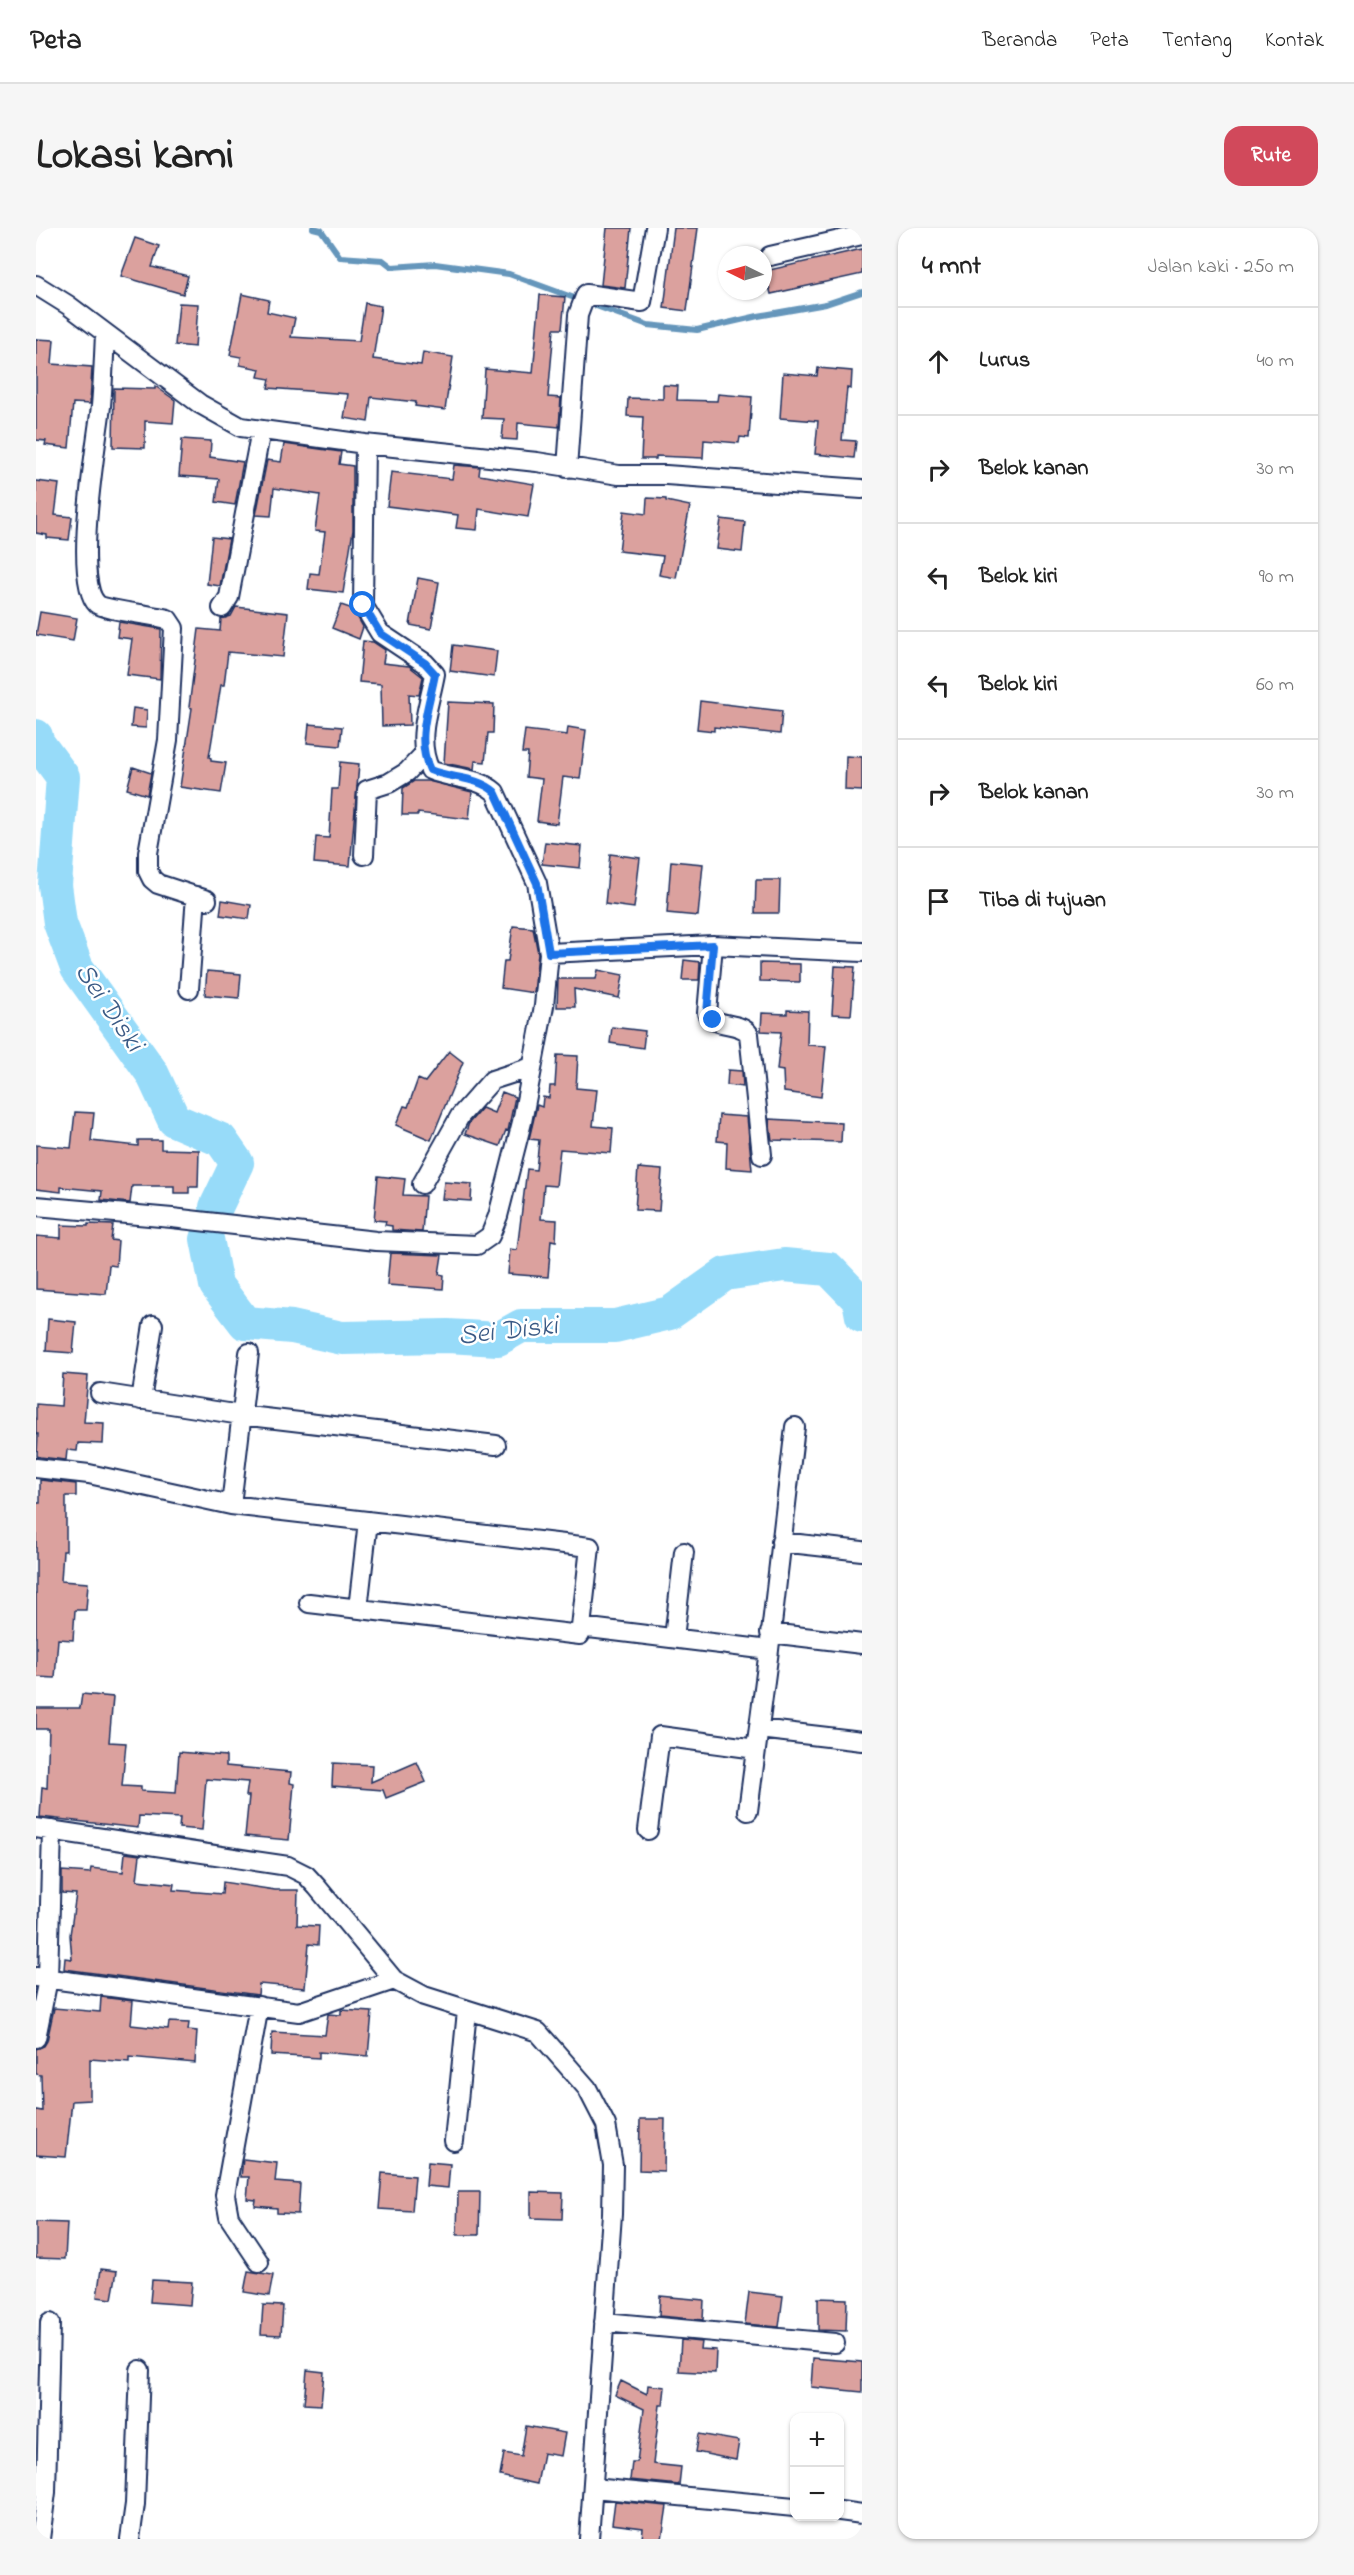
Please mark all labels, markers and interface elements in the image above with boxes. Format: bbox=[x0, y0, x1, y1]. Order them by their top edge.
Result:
text: Peta bbox=[30, 21, 82, 62]
text: Beranda bbox=[982, 26, 1057, 56]
text: Peta bbox=[1090, 26, 1129, 56]
text: Tentang bbox=[1162, 26, 1232, 56]
text: Kontak bbox=[1265, 26, 1324, 56]
text: Lokasi kami bbox=[36, 126, 234, 187]
button: Rute bbox=[1224, 126, 1318, 186]
north arrow bbox=[718, 246, 772, 300]
text: 4 mnt bbox=[922, 248, 981, 286]
text: Jalan kaki · 250 m bbox=[1148, 253, 1294, 282]
icon: ahead bbox=[922, 345, 955, 378]
text: Lurus bbox=[979, 345, 1030, 377]
text: 40 m bbox=[1257, 347, 1294, 376]
icon: right bbox=[922, 453, 955, 486]
text: Belok kanan bbox=[979, 453, 1088, 485]
text: 30 m bbox=[1257, 455, 1294, 484]
icon: left bbox=[922, 561, 955, 594]
text: Belok kiri bbox=[979, 561, 1058, 593]
text: 90 m bbox=[1259, 563, 1294, 592]
route start bbox=[349, 591, 375, 617]
icon: left bbox=[922, 669, 955, 702]
text: Belok kiri bbox=[979, 669, 1058, 701]
text: 60 m bbox=[1256, 671, 1294, 700]
icon: right bbox=[922, 777, 955, 810]
text: Belok kanan bbox=[979, 777, 1088, 809]
text: 30 m bbox=[1257, 779, 1294, 808]
icon: arrive bbox=[922, 885, 955, 918]
text: Tiba di tujuan bbox=[979, 885, 1106, 917]
water label: Sei Diski bbox=[63, 955, 155, 1063]
route end bbox=[699, 1006, 725, 1032]
water label: Sei Diski bbox=[456, 1306, 563, 1358]
map controls bbox=[790, 2413, 844, 2521]
button: + bbox=[790, 2413, 844, 2467]
button: − bbox=[790, 2467, 844, 2521]

